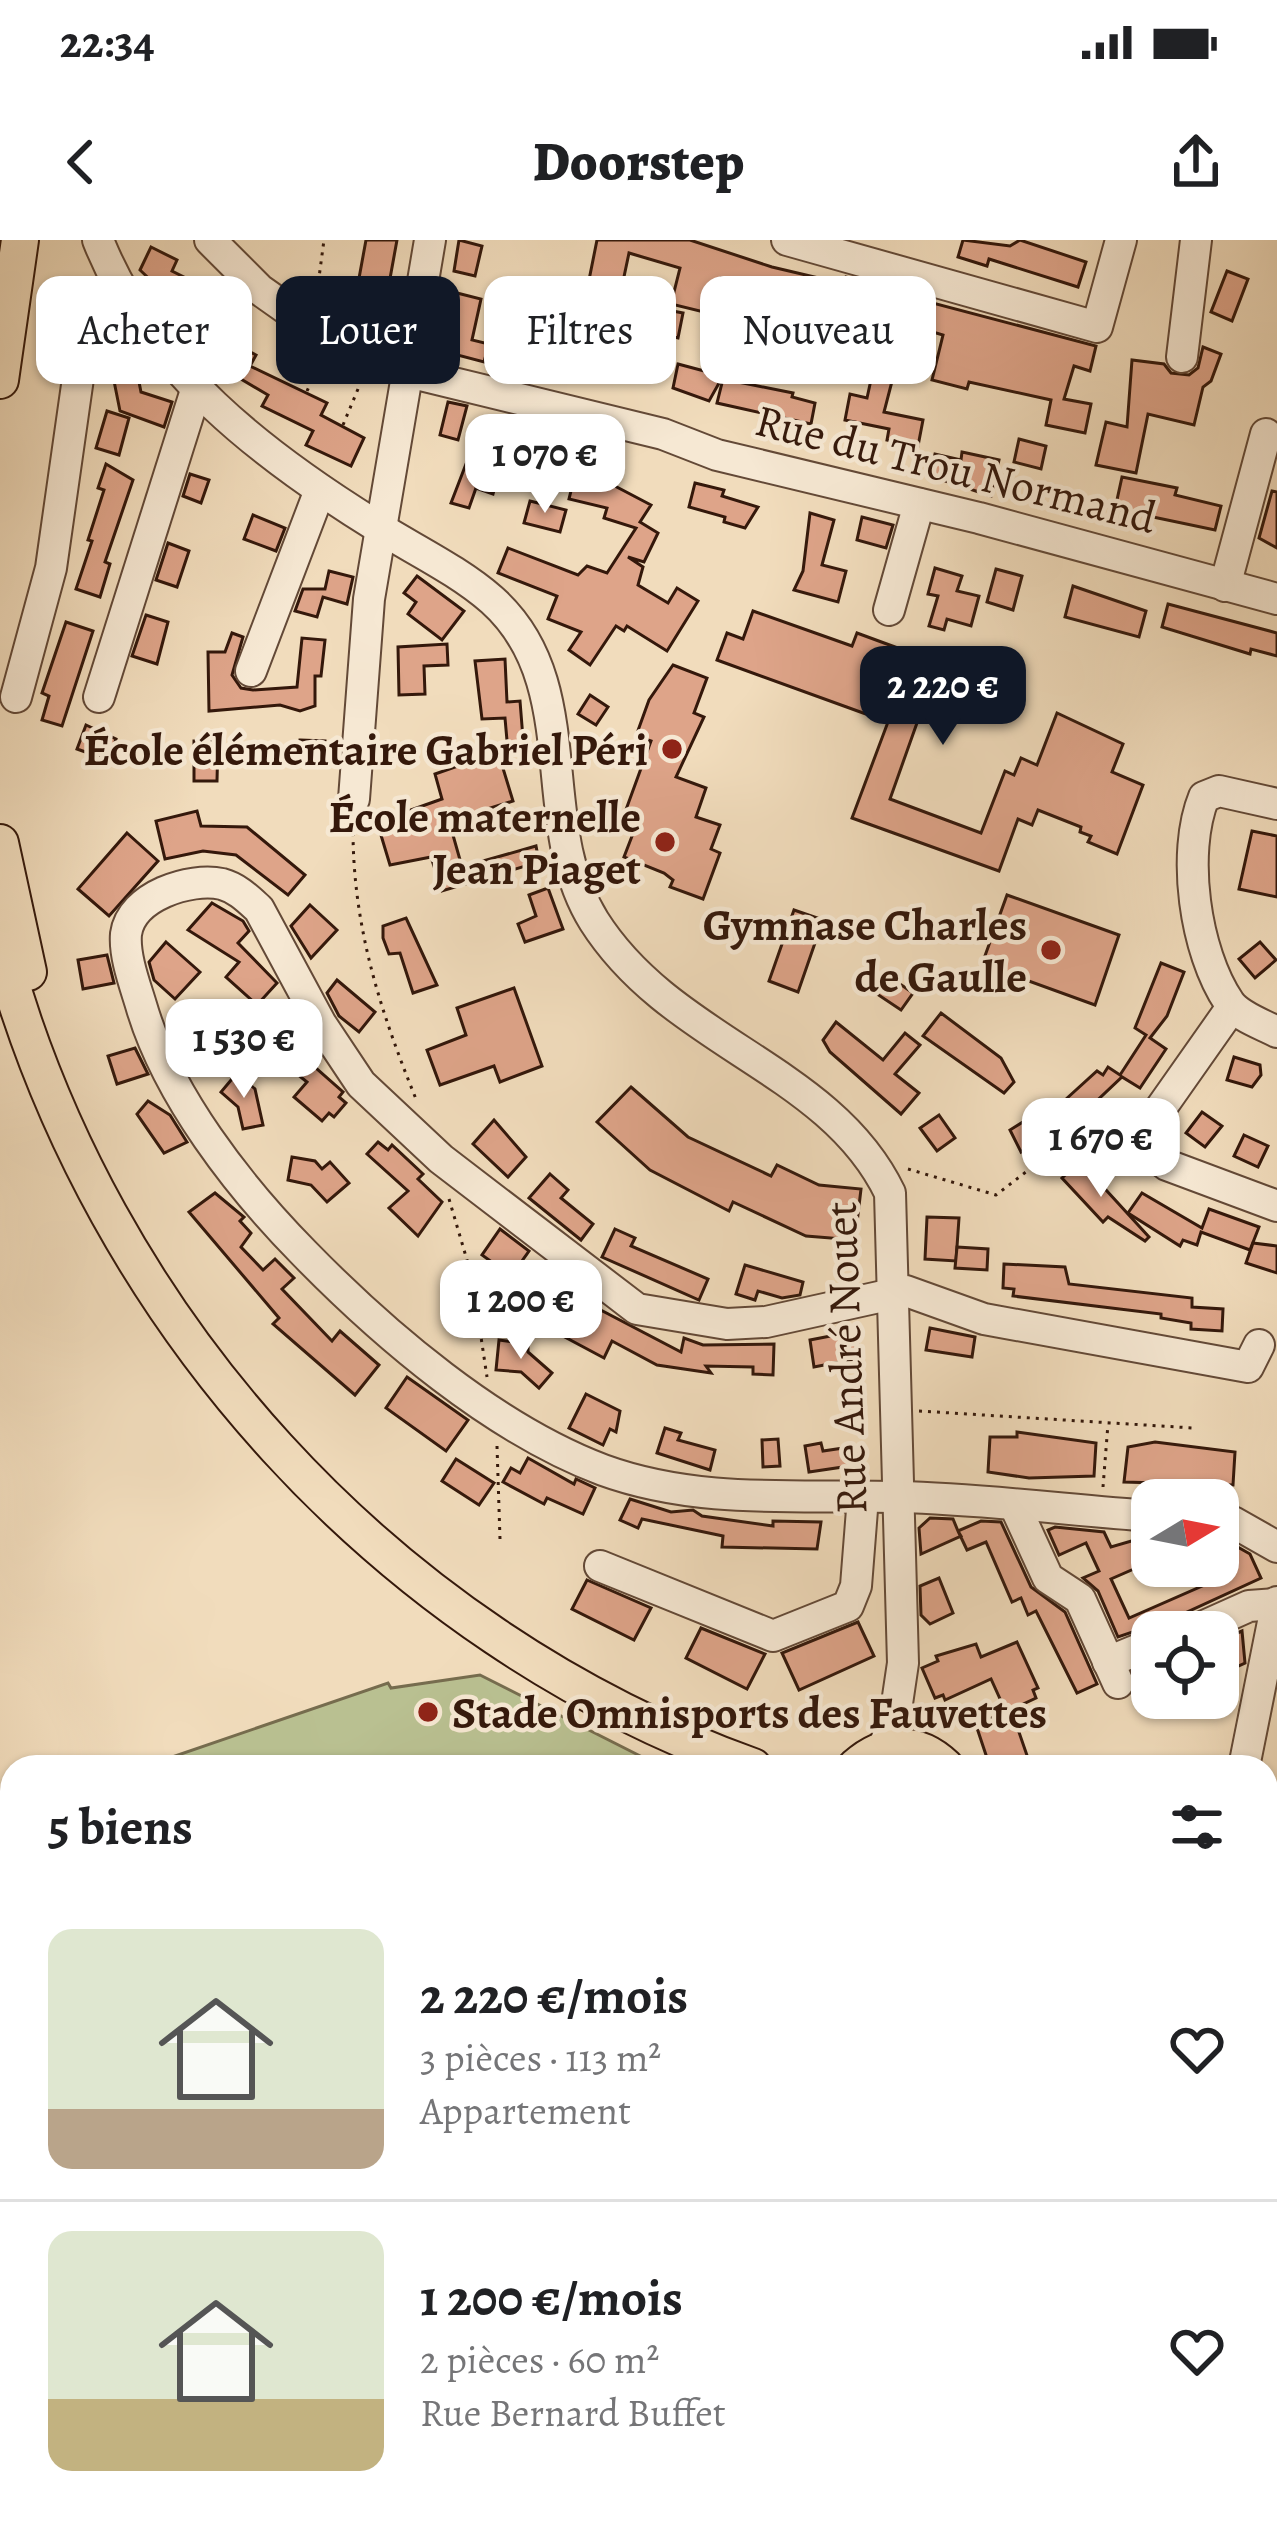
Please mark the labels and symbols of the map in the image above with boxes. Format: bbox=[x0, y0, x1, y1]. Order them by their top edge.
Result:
street label: Rue du Trou Normand bbox=[749, 389, 1163, 549]
pin: 1 070 € bbox=[434, 414, 656, 516]
pin: 2 220 € bbox=[832, 646, 1054, 748]
place label: École élémentaire Gabriel Péri bbox=[84, 719, 648, 781]
marker: École élémentaire Gabriel Péri bbox=[659, 736, 685, 762]
place label: École maternelle Jean Piaget bbox=[329, 786, 641, 900]
marker: École maternelle Jean Piaget bbox=[652, 829, 678, 855]
place label: Gymnase Charles de Gaulle bbox=[703, 894, 1027, 1008]
marker: Gymnase Charles de Gaulle bbox=[1038, 937, 1064, 963]
pin: 1 530 € bbox=[133, 999, 355, 1101]
pin: 1 670 € bbox=[990, 1098, 1212, 1200]
street label: Rue André Nouet bbox=[810, 1200, 882, 1515]
pin: 1 200 € bbox=[410, 1260, 632, 1362]
north arrow bbox=[1131, 1479, 1239, 1587]
place label: Stade Omnisports des Fauvettes bbox=[452, 1682, 1047, 1744]
marker: Stade Omnisports des Fauvettes bbox=[415, 1699, 441, 1725]

